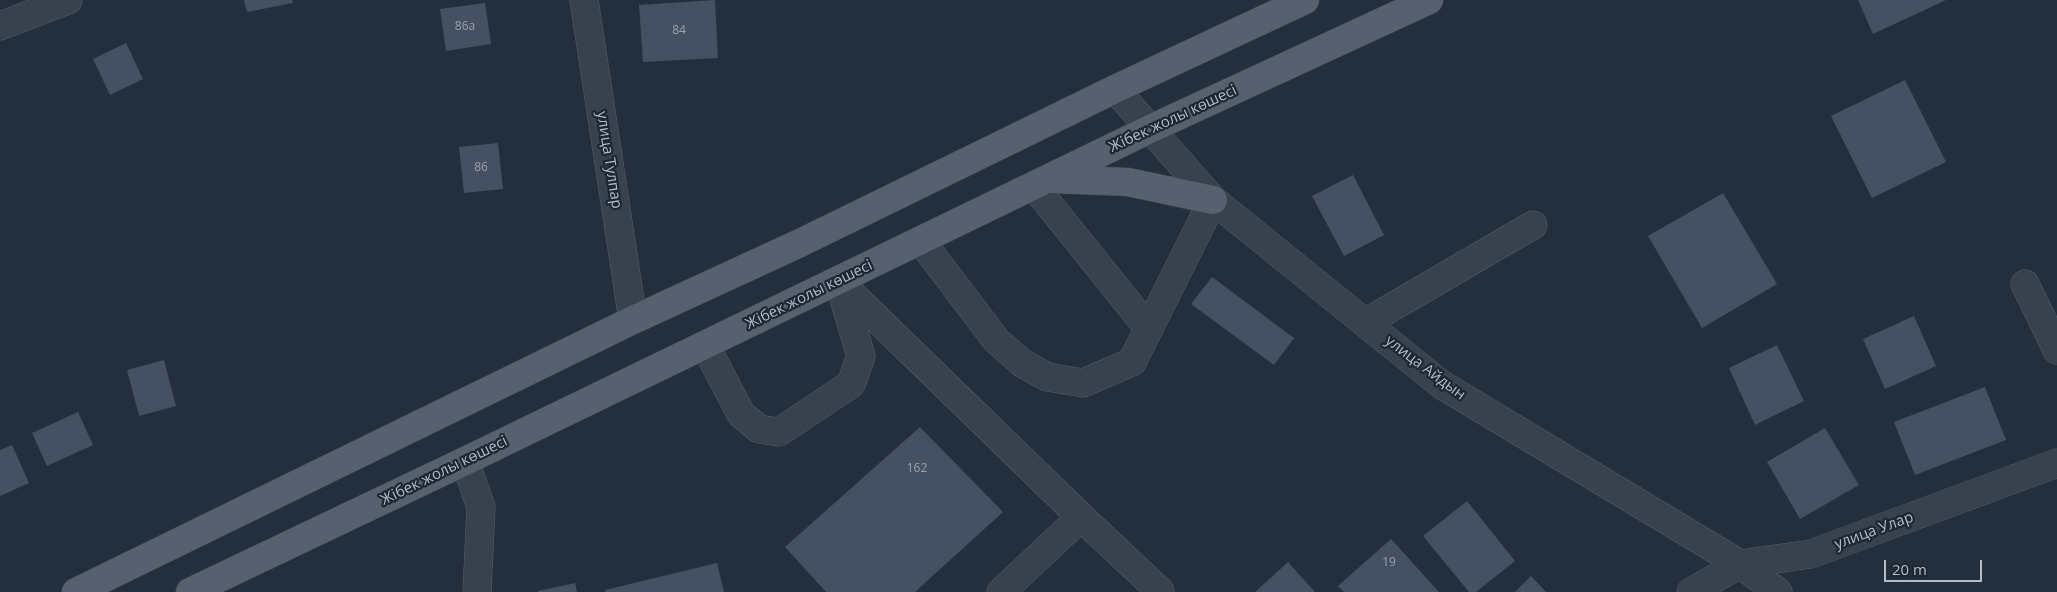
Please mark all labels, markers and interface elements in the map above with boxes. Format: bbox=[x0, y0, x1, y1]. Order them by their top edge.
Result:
house number: 86а bbox=[455, 20, 475, 34]
house number: 84 bbox=[672, 24, 686, 38]
street label: Жібек жолы көшесі bbox=[1106, 81, 1240, 157]
street label: улица Тулпар bbox=[592, 110, 626, 210]
house number: 86 bbox=[474, 161, 488, 175]
street label: Жібек жолы көшесі bbox=[743, 256, 875, 334]
street label: улица Айдын bbox=[1381, 332, 1469, 404]
street label: Жібек жолы көшесі bbox=[378, 432, 510, 510]
house number: 162 bbox=[907, 462, 927, 476]
street label: улица Улар bbox=[1832, 508, 1916, 554]
scale bar bbox=[1887, 550, 1984, 582]
house number: 19 bbox=[1382, 556, 1396, 570]
text: 20 m bbox=[1892, 559, 1927, 579]

